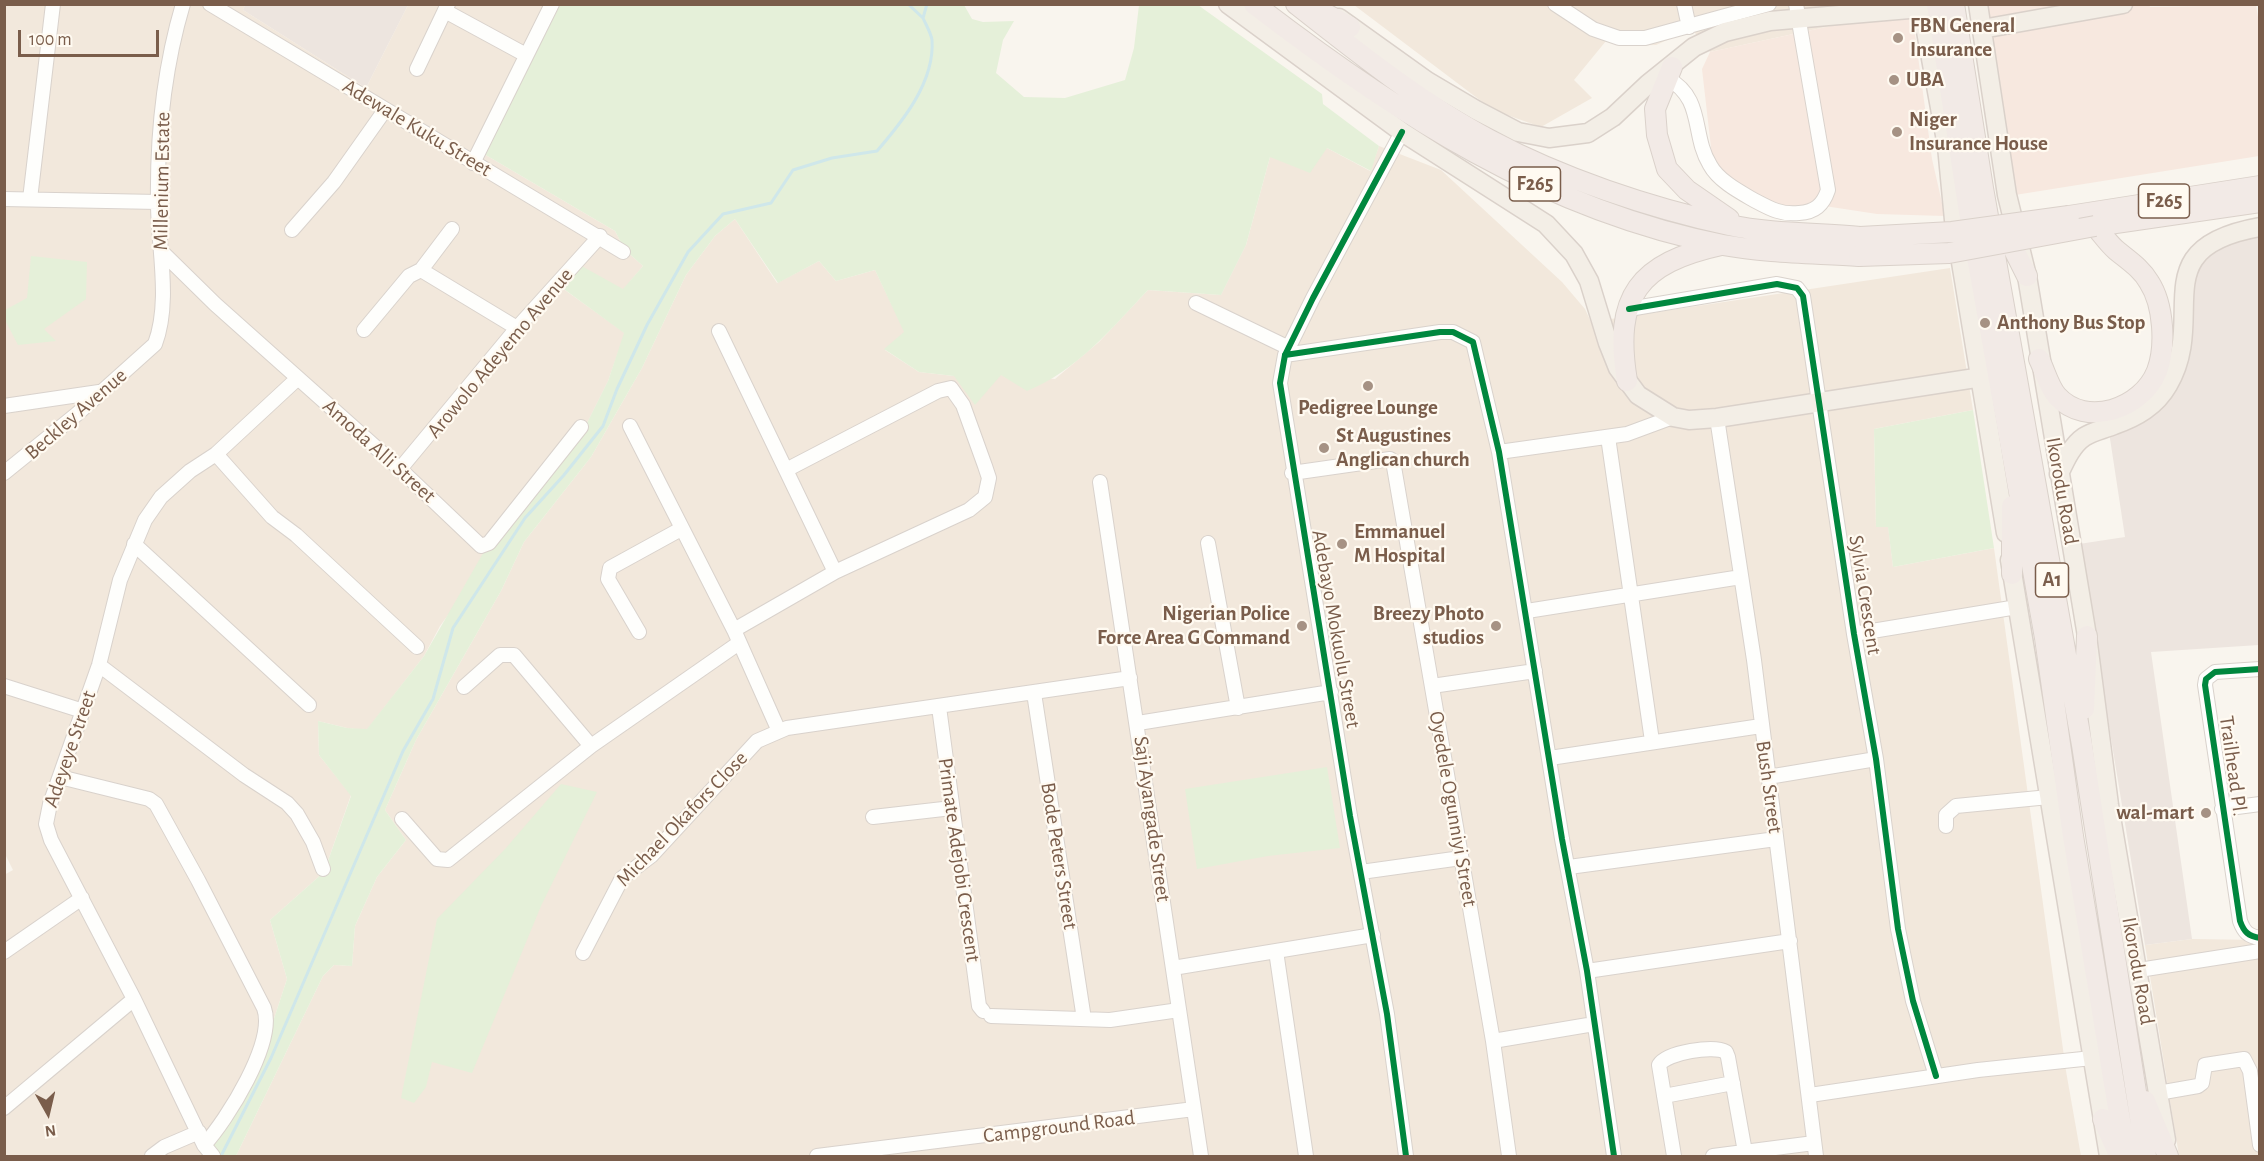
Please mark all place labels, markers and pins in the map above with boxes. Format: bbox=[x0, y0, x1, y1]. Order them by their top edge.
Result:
place label: FBN General Insurance bbox=[1910, 13, 2015, 63]
marker: FBN General Insurance bbox=[1891, 31, 1905, 45]
place label: UBA bbox=[1906, 67, 1944, 93]
marker: UBA bbox=[1887, 73, 1901, 87]
place label: Niger Insurance House bbox=[1909, 107, 2048, 157]
marker: Niger Insurance House bbox=[1890, 125, 1904, 139]
place label: Anthony Bus Stop bbox=[1997, 310, 2145, 336]
marker: Anthony Bus Stop bbox=[1978, 316, 1992, 330]
marker: Pedigree Lounge bbox=[1361, 379, 1375, 393]
place label: Pedigree Lounge bbox=[1298, 395, 1438, 421]
place label: St Augustines Anglican church bbox=[1336, 423, 1470, 473]
marker: St Augustines Anglican church bbox=[1317, 441, 1331, 455]
place label: Emmanuel M Hospital bbox=[1354, 519, 1446, 569]
marker: Emmanuel M Hospital bbox=[1335, 537, 1349, 551]
place label: Nigerian Police Force Area G Command bbox=[1097, 601, 1290, 651]
place label: Breezy Photo studios bbox=[1373, 601, 1484, 651]
marker: Nigerian Police Force Area G Command bbox=[1295, 619, 1309, 633]
marker: Breezy Photo studios bbox=[1489, 619, 1503, 633]
place label: wal-mart bbox=[2116, 800, 2194, 826]
marker: wal-mart bbox=[2199, 806, 2213, 820]

